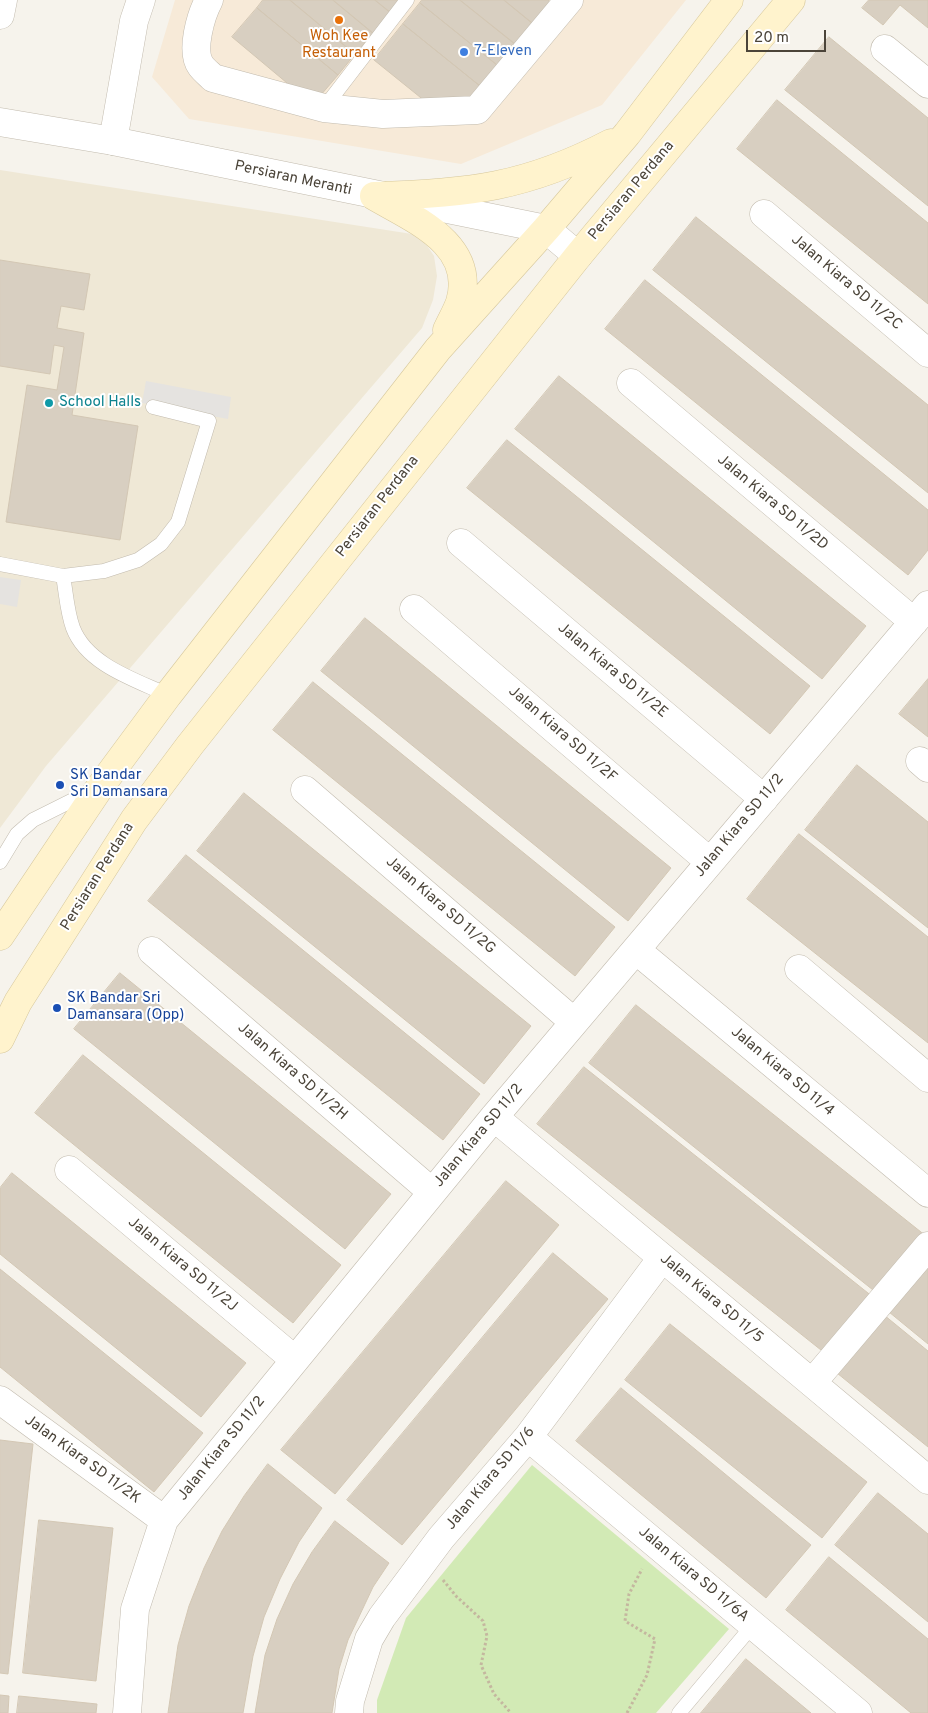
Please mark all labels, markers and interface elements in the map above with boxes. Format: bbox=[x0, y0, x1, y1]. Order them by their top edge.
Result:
marker: Woh Kee Restaurant bbox=[333, 14, 345, 26]
scale bar bbox=[748, 20, 828, 52]
place label: Woh Kee Restaurant bbox=[302, 28, 376, 63]
text: 20 m bbox=[754, 29, 789, 48]
place label: 7-Eleven bbox=[474, 43, 532, 61]
marker: 7-Eleven bbox=[458, 46, 470, 58]
street label: Persiaran Perdana bbox=[585, 138, 679, 244]
street label: Persiaran Meranti bbox=[233, 158, 353, 200]
street label: Jalan Kiara SD 11/2C bbox=[787, 231, 905, 335]
place label: School Halls bbox=[59, 394, 141, 412]
marker: School Halls bbox=[43, 397, 55, 409]
street label: Jalan Kiara SD 11/2D bbox=[713, 451, 831, 555]
street label: Persiaran Perdana bbox=[333, 453, 423, 561]
street label: Jalan Kiara SD 11/2E bbox=[553, 620, 671, 722]
street label: Jalan Kiara SD 11/2F bbox=[504, 683, 620, 787]
place label: SK Bandar Sri Damansara bbox=[70, 767, 168, 802]
street label: Jalan Kiara SD 11/2 bbox=[692, 771, 788, 881]
marker: SK Bandar Sri Damansara bbox=[54, 779, 66, 791]
street label: Persiaran Perdana bbox=[58, 820, 138, 934]
street label: Jalan Kiara SD 11/2G bbox=[381, 853, 499, 959]
place label: SK Bandar Sri Damansara (Opp) bbox=[67, 990, 184, 1025]
marker: SK Bandar Sri Damansara (Opp) bbox=[51, 1002, 63, 1014]
street label: Jalan Kiara SD 11/2H bbox=[233, 1019, 351, 1125]
street label: Jalan Kiara SD 11/4 bbox=[727, 1024, 837, 1120]
street label: Jalan Kiara SD 11/2 bbox=[431, 1081, 527, 1191]
street label: Jalan Kiara SD 11/2J bbox=[124, 1214, 240, 1316]
street label: Jalan Kiara SD 11/5 bbox=[656, 1251, 766, 1347]
street label: Jalan Kiara SD 11/2 bbox=[174, 1393, 270, 1505]
street label: Jalan Kiara SD 11/2K bbox=[20, 1412, 144, 1508]
street label: Jalan Kiara SD 11/6 bbox=[443, 1424, 539, 1534]
street label: Jalan Kiara SD 11/6A bbox=[634, 1523, 752, 1627]

